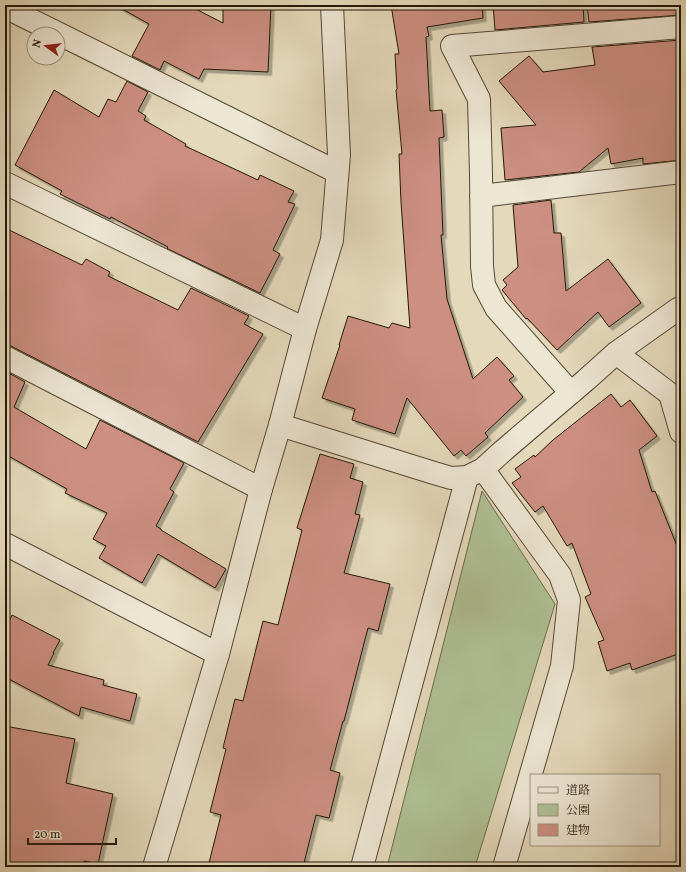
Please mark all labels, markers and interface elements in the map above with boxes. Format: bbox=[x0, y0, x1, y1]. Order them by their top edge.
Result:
north arrow bbox=[26, 26, 66, 66]
text: N bbox=[30, 38, 46, 50]
legend bbox=[530, 774, 660, 846]
text: 道路 bbox=[566, 783, 590, 799]
text: 公園 bbox=[566, 803, 590, 819]
scale bar bbox=[28, 820, 116, 846]
text: 建物 bbox=[566, 823, 590, 839]
text: 20 m bbox=[34, 827, 61, 843]

